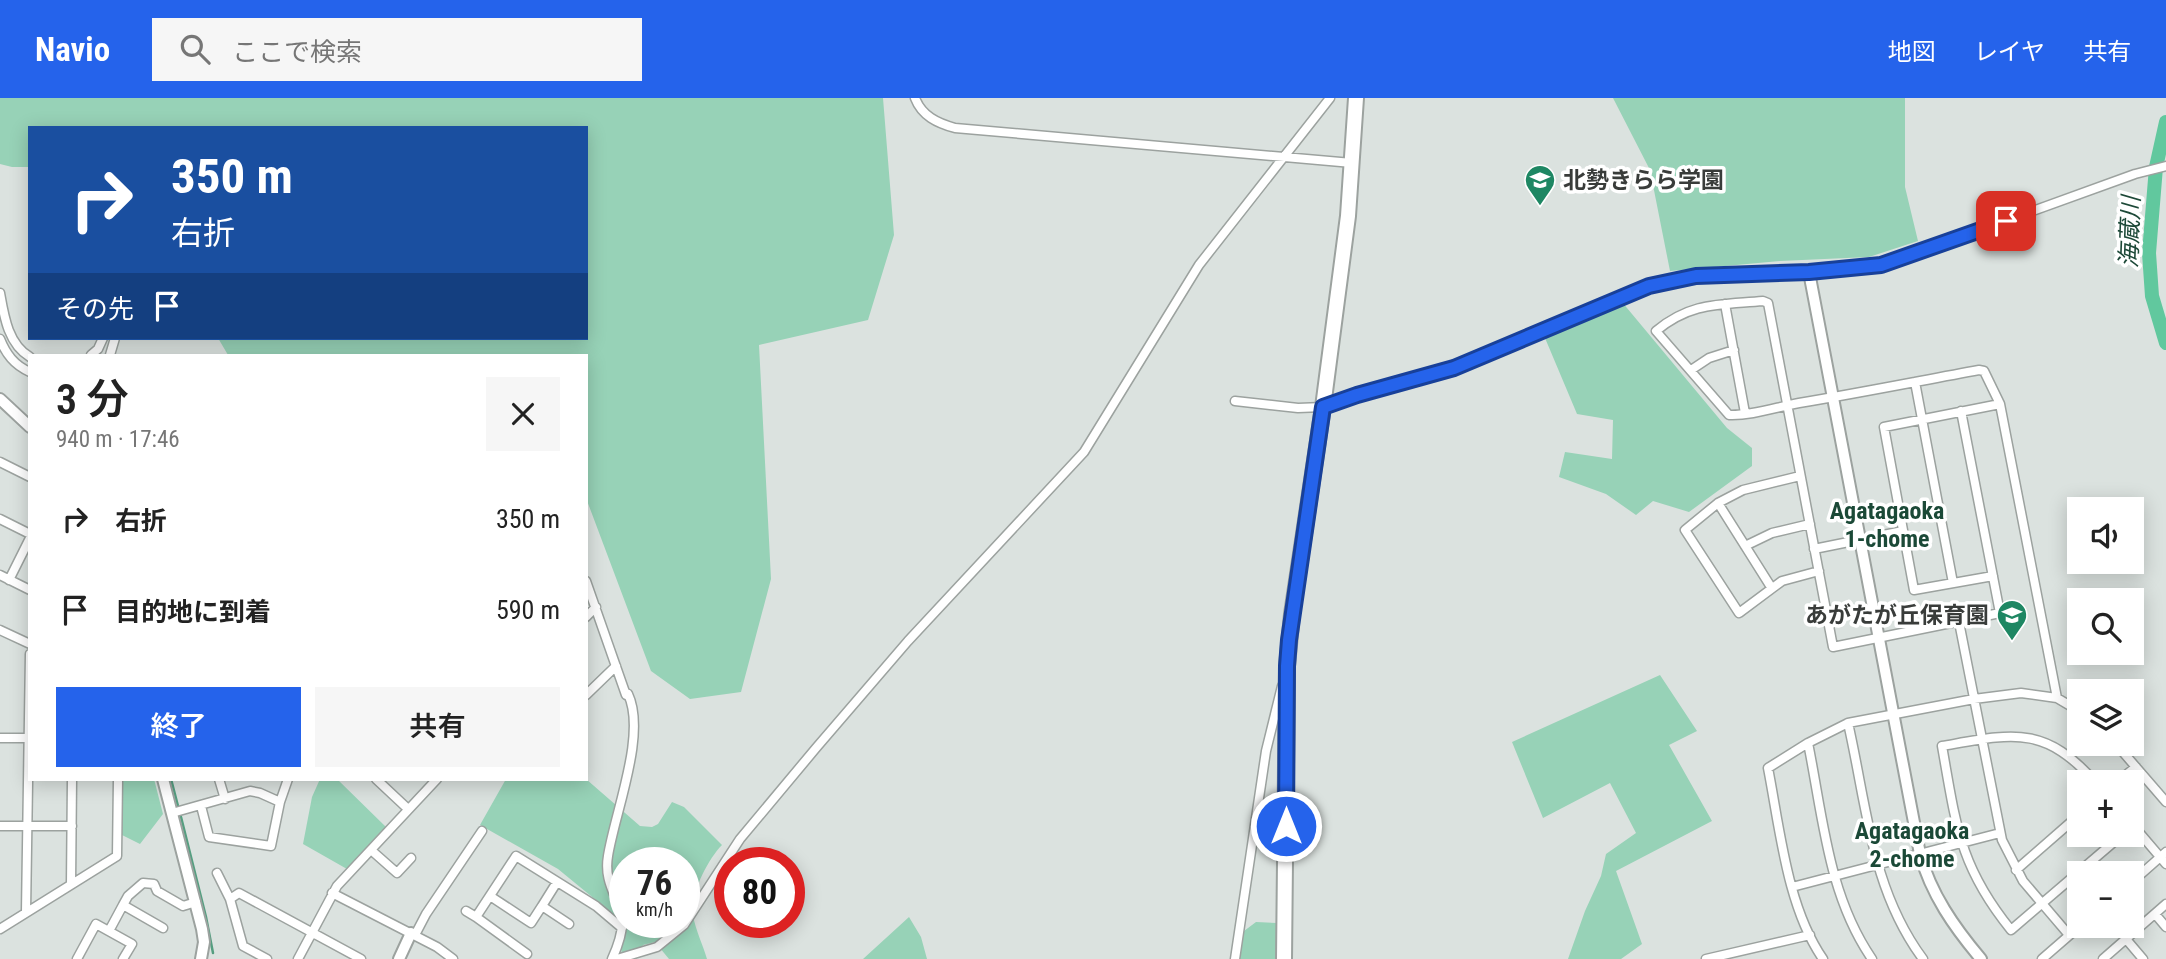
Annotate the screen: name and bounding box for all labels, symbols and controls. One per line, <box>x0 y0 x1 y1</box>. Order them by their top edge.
search box <box>152 18 642 81</box>
text: Navio <box>35 30 110 69</box>
icon: search <box>176 30 214 68</box>
text: ここで検索 <box>232 37 362 67</box>
text: 地図 <box>1888 38 1936 66</box>
text: レイヤ <box>1974 38 2045 66</box>
text: 共有 <box>2083 38 2131 66</box>
text: 350 m <box>171 148 293 205</box>
icon: right <box>56 154 147 245</box>
school or university icon: 北勢きらら学園 <box>1523 163 1557 207</box>
place label: 北勢きらら学園 <box>1563 167 1724 194</box>
pin <box>1976 191 2036 251</box>
water label: 海蔵川 <box>2115 193 2145 268</box>
icon: arrive <box>1987 202 2025 240</box>
text: 右折 <box>171 214 235 252</box>
icon: arrive <box>148 287 186 325</box>
text: その先 <box>56 294 134 324</box>
text: 3 分 <box>56 375 129 424</box>
button: close <box>486 377 560 451</box>
text: 940 m · 17:46 <box>56 426 180 453</box>
district label: Agatagaoka 1-chome <box>1830 497 1944 553</box>
map controls <box>2067 497 2144 938</box>
button: sound <box>2067 497 2144 574</box>
icon: right <box>56 500 94 538</box>
text: 350 m <box>496 504 560 534</box>
text: 右折 <box>115 506 167 536</box>
button: search <box>2067 588 2144 665</box>
icon: arrive <box>56 591 94 629</box>
text: 590 m <box>496 595 560 625</box>
text: 目的地に到着 <box>115 597 271 627</box>
school or university icon: あがたが丘保育園 <box>1995 598 2029 642</box>
place label: あがたが丘保育園 <box>1805 602 1989 629</box>
button: layers <box>2067 679 2144 756</box>
button: 終了 <box>56 687 301 767</box>
button: 共有 <box>315 687 560 767</box>
button: + <box>2067 770 2144 847</box>
position arrow <box>1249 789 1323 863</box>
district label: Agatagaoka 2-chome <box>1855 817 1969 873</box>
speed limit sign: 80 <box>714 847 805 938</box>
button: − <box>2067 861 2144 938</box>
text: 76 <box>637 863 672 904</box>
text: km/h <box>636 899 673 920</box>

